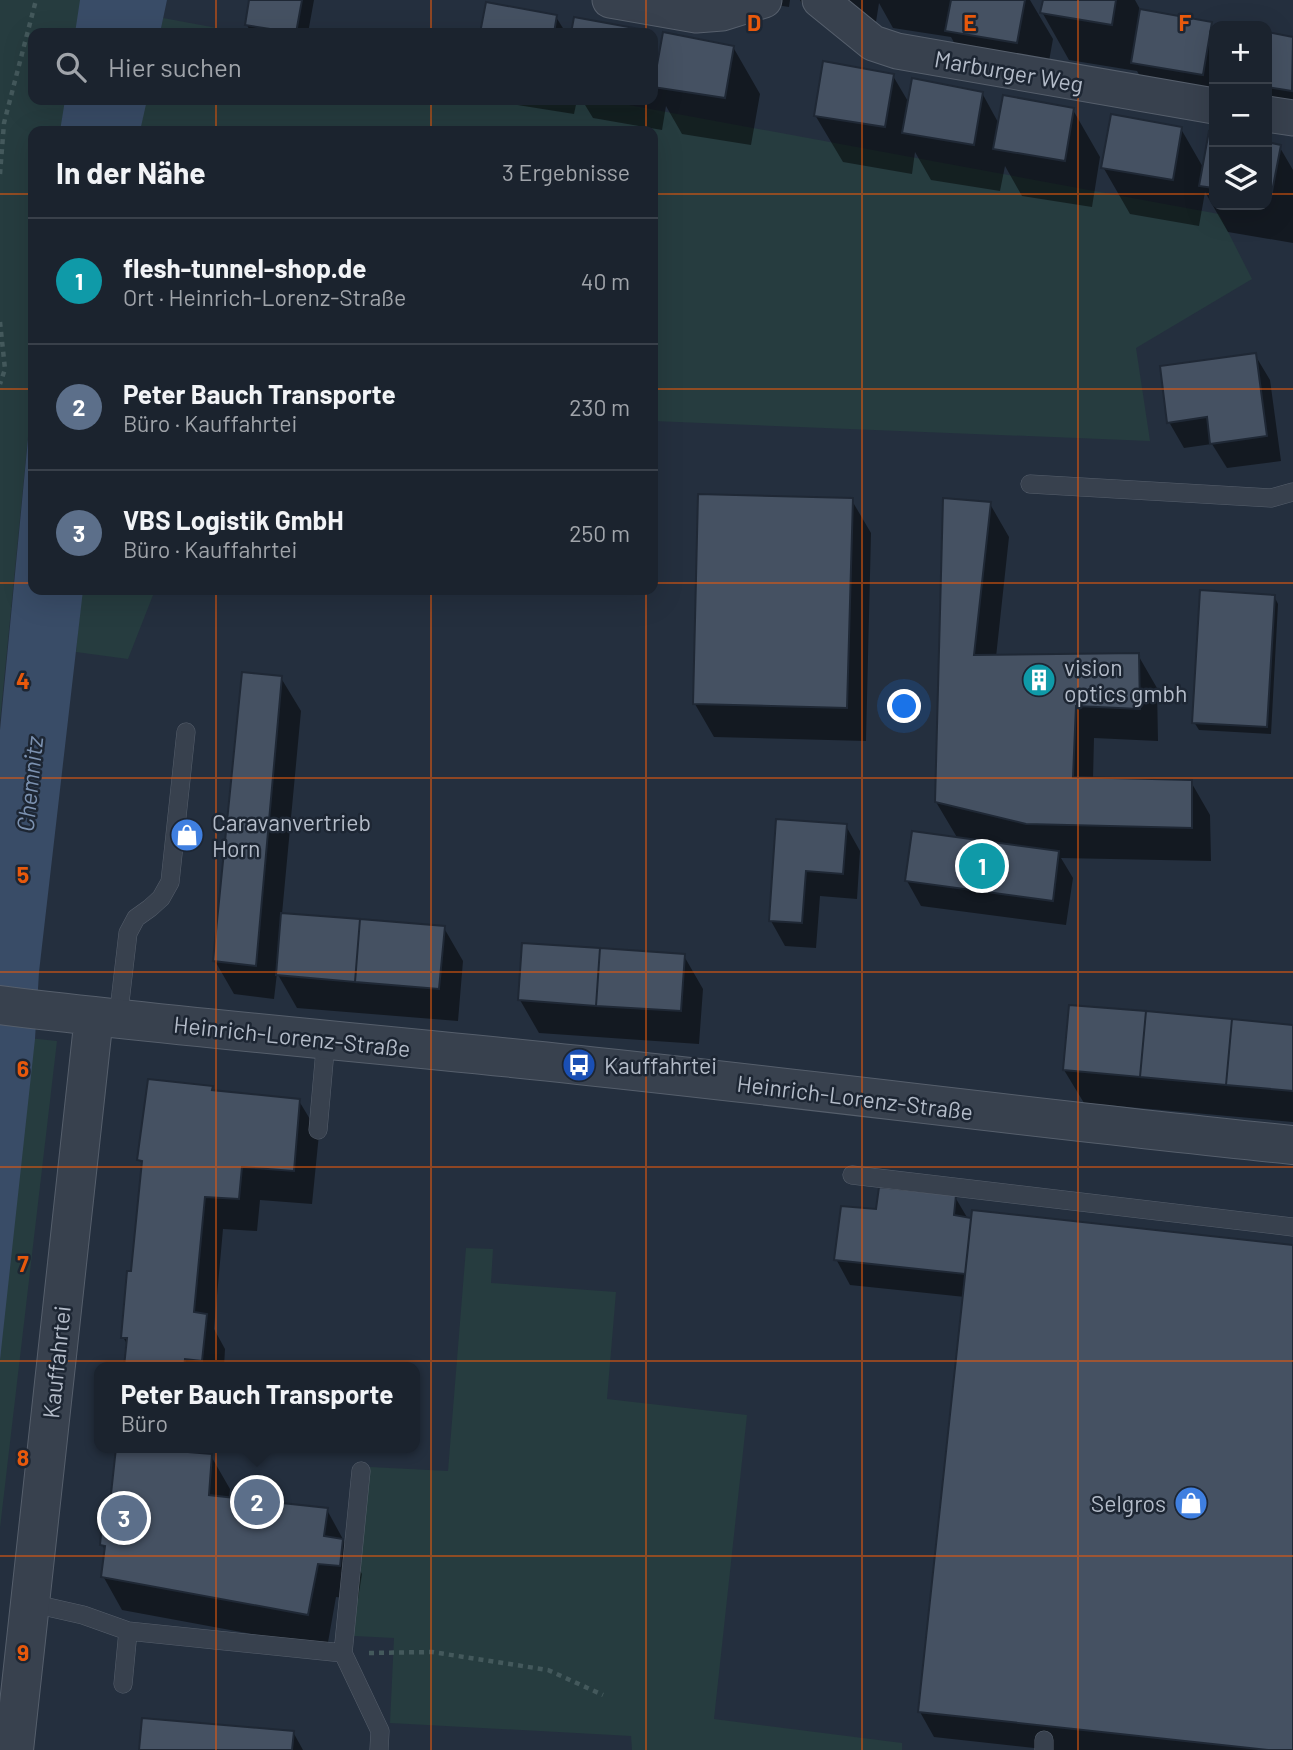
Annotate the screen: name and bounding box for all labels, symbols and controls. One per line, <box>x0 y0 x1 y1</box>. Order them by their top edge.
text: D <box>747 8 761 36</box>
text: E <box>963 8 977 36</box>
text: F <box>1179 8 1192 36</box>
map controls <box>1209 21 1272 210</box>
button: + <box>1209 21 1272 84</box>
search box <box>28 28 658 105</box>
street label: Marburger Weg <box>932 44 1086 98</box>
icon: search <box>52 48 90 86</box>
text: Hier suchen <box>108 51 242 82</box>
button: − <box>1209 84 1272 147</box>
button: layers <box>1209 147 1272 210</box>
text: In der Nähe <box>56 154 206 190</box>
text: 3 Ergebnisse <box>502 158 630 186</box>
text: flesh-tunnel-shop.de <box>123 252 366 283</box>
text: 1 <box>75 267 83 295</box>
text: 40 m <box>581 267 630 295</box>
text: Ort · Heinrich-Lorenz-Straße <box>123 283 406 311</box>
text: Peter Bauch Transporte <box>123 378 396 409</box>
text: 2 <box>73 393 85 421</box>
text: 230 m <box>569 393 630 421</box>
text: Büro · Kauffahrtei <box>123 409 297 437</box>
text: VBS Logistik GmbH <box>123 504 343 535</box>
text: 3 <box>73 519 85 547</box>
text: 250 m <box>569 519 630 547</box>
text: Büro · Kauffahrtei <box>123 535 297 563</box>
place label: vision optics gmbh <box>1064 653 1187 707</box>
building icon: vision optics gmbh <box>1020 661 1058 699</box>
text: 4 <box>16 666 30 694</box>
your location <box>887 689 921 723</box>
water label: Chemnitz <box>10 734 48 833</box>
place label: Caravanvertrieb Horn <box>212 808 371 862</box>
shop icon: Caravanvertrieb Horn <box>168 816 206 854</box>
pin: 1 <box>959 840 1005 892</box>
text: 5 <box>17 860 29 888</box>
street label: Heinrich-Lorenz-Straße <box>172 1010 412 1062</box>
bus stop icon: Kauffahrtei <box>560 1046 598 1084</box>
place label: Kauffahrtei <box>604 1051 717 1079</box>
text: 6 <box>17 1054 29 1082</box>
street label: Heinrich-Lorenz-Straße <box>735 1069 975 1125</box>
text: 7 <box>17 1249 29 1277</box>
street label: Kauffahrtei <box>36 1304 76 1420</box>
popup <box>94 1362 420 1453</box>
text: Peter Bauch Transporte <box>121 1378 393 1409</box>
text: Büro <box>121 1409 168 1437</box>
text: 8 <box>17 1443 29 1471</box>
pin: 2 <box>234 1476 280 1528</box>
shop icon: Selgros <box>1172 1484 1210 1522</box>
place label: Selgros <box>1091 1489 1166 1517</box>
pin: 3 <box>101 1492 147 1544</box>
text: 9 <box>17 1638 29 1666</box>

